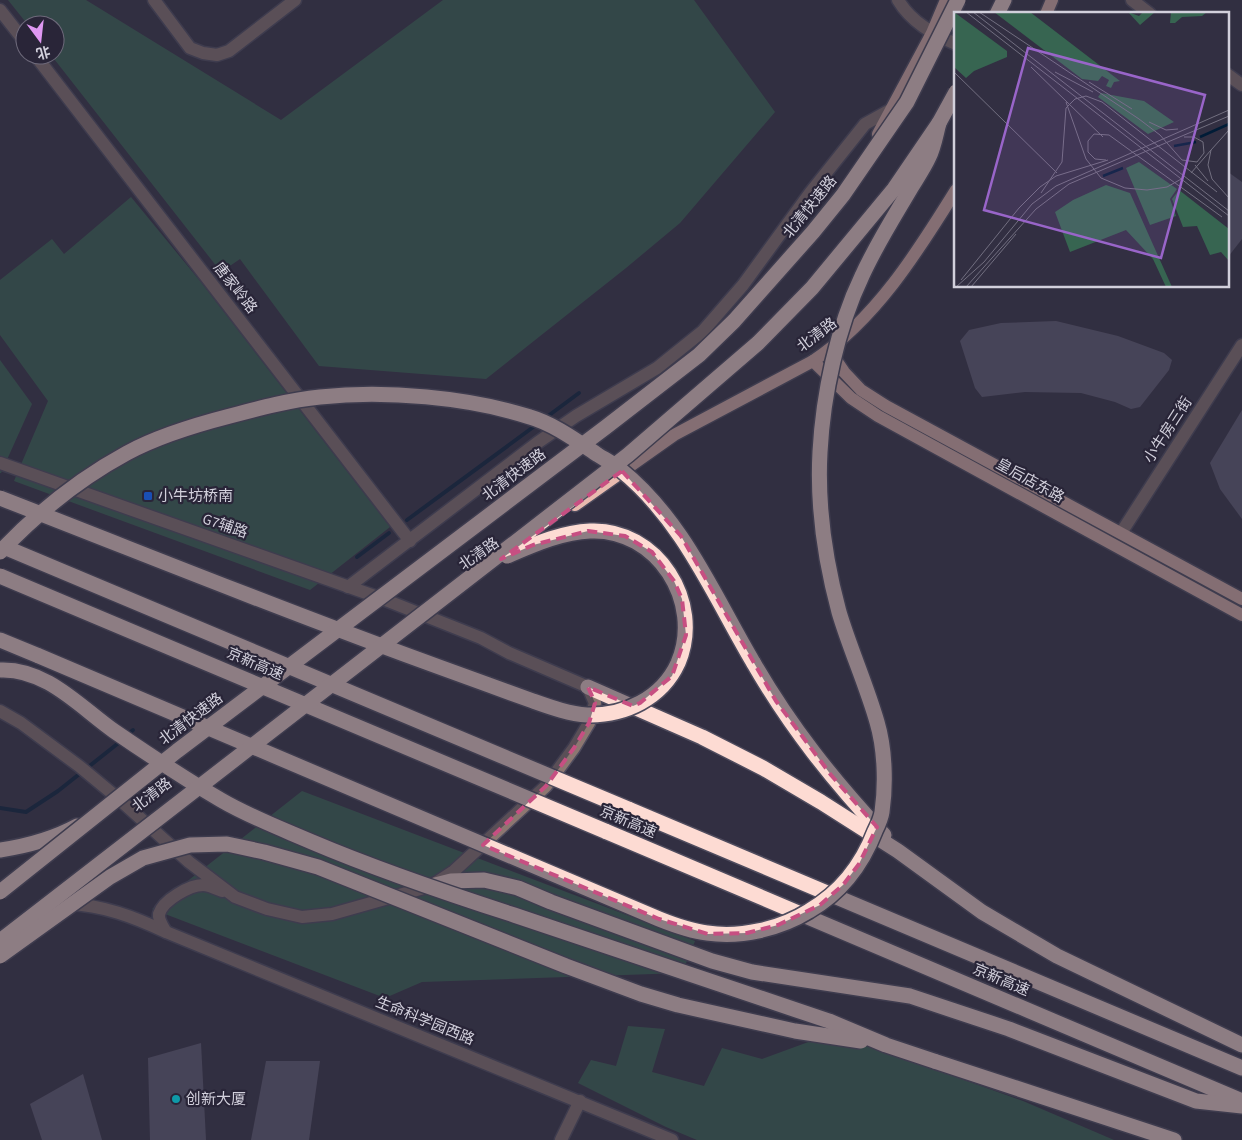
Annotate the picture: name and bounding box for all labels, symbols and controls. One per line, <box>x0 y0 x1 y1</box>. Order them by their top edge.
inset map <box>954 12 1230 288</box>
north arrow <box>15 15 65 65</box>
text: 北 <box>34 40 52 63</box>
street label: 北清快速路 <box>778 171 842 243</box>
street label: 唐家岭路 <box>208 258 262 318</box>
street label: 北清路 <box>793 313 841 357</box>
street label: 小牛房三街 <box>1139 393 1197 467</box>
street label: 北清快速路 <box>478 444 550 506</box>
street label: 皇后店东路 <box>992 454 1068 508</box>
place label: 小牛坊桥南 <box>158 486 233 507</box>
marker: 小牛坊桥南 <box>142 490 154 502</box>
street label: G7辅路 <box>199 508 251 544</box>
street label: 北清路 <box>455 532 503 576</box>
street label: 京新高速 <box>223 643 287 685</box>
street label: 北清快速路 <box>155 688 227 750</box>
street label: 北清路 <box>128 773 176 817</box>
street label: 京新高速 <box>596 801 660 843</box>
street label: 京新高速 <box>969 959 1033 1001</box>
street label: 生命科学园西路 <box>372 992 478 1050</box>
place label: 创新大厦 <box>186 1089 246 1110</box>
marker: 创新大厦 <box>170 1093 182 1105</box>

